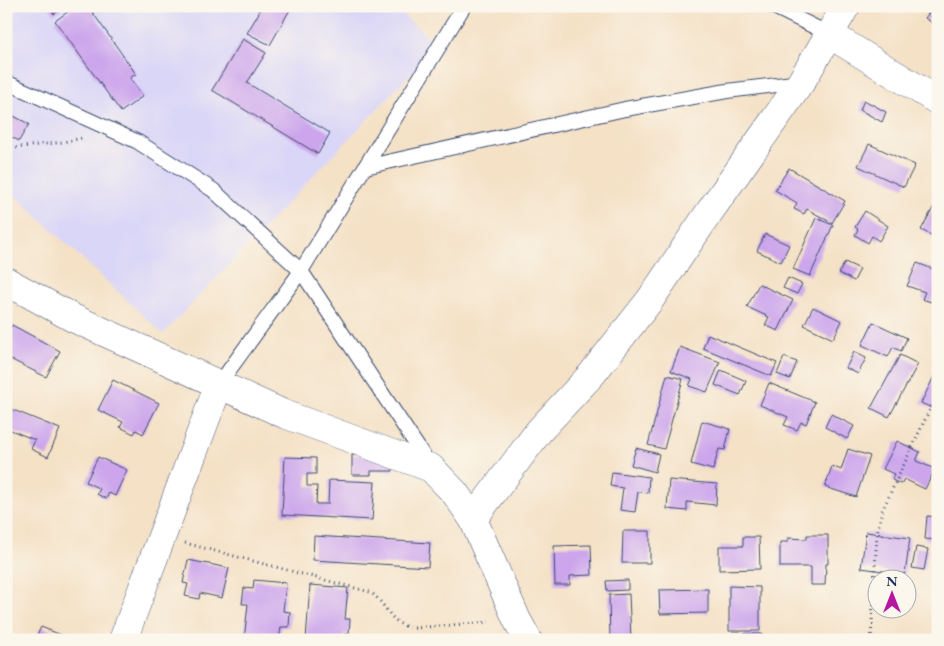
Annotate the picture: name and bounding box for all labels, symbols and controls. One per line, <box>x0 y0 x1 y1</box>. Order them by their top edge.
north arrow <box>866 568 916 618</box>
text: N <box>886 572 898 590</box>

